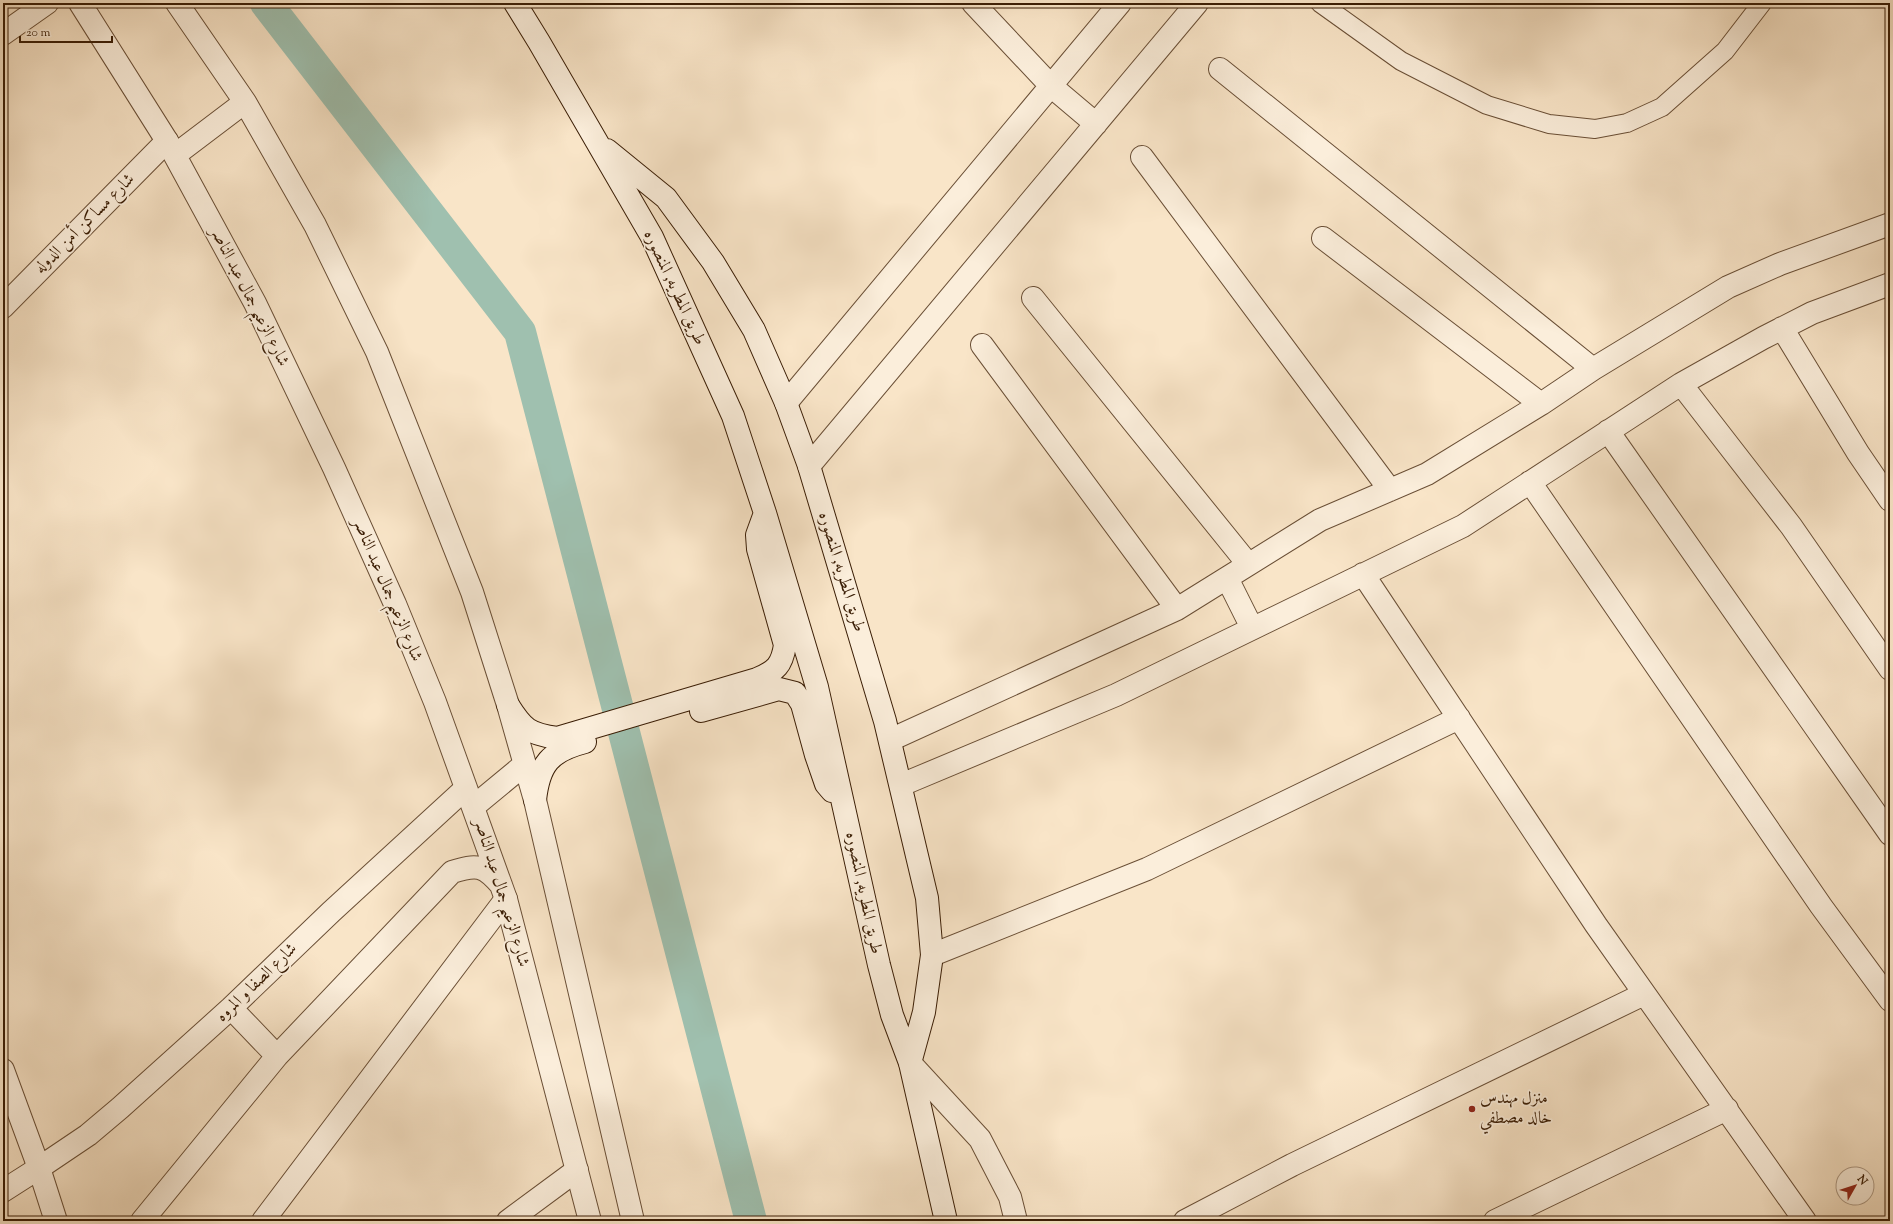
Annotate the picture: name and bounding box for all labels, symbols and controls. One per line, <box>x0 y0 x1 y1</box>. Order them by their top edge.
scale bar <box>20 18 112 44</box>
text: 20 m <box>26 24 51 42</box>
street label: شارع مساكن أمن الدوله <box>28 167 141 280</box>
street label: شارع الزعيم جمال عبد الناصر <box>200 221 295 372</box>
street label: طريق المطريه, المنصوره <box>637 227 711 349</box>
street label: طريق المطريه, المنصوره <box>811 509 871 635</box>
street label: شارع الزعيم جمال عبد الناصر <box>342 513 428 667</box>
street label: شارع الزعيم جمال عبد الناصر <box>464 814 535 971</box>
street label: طريق المطريه, المنصوره <box>838 830 888 956</box>
street label: شارع الصفا و المروه <box>211 938 303 1028</box>
place label: منزل مهندس خالد مصطفي <box>1480 1087 1552 1135</box>
marker: منزل مهندس خالد مصطفي <box>1467 1104 1477 1114</box>
north arrow <box>1835 1166 1875 1206</box>
text: N <box>1852 1171 1871 1189</box>

